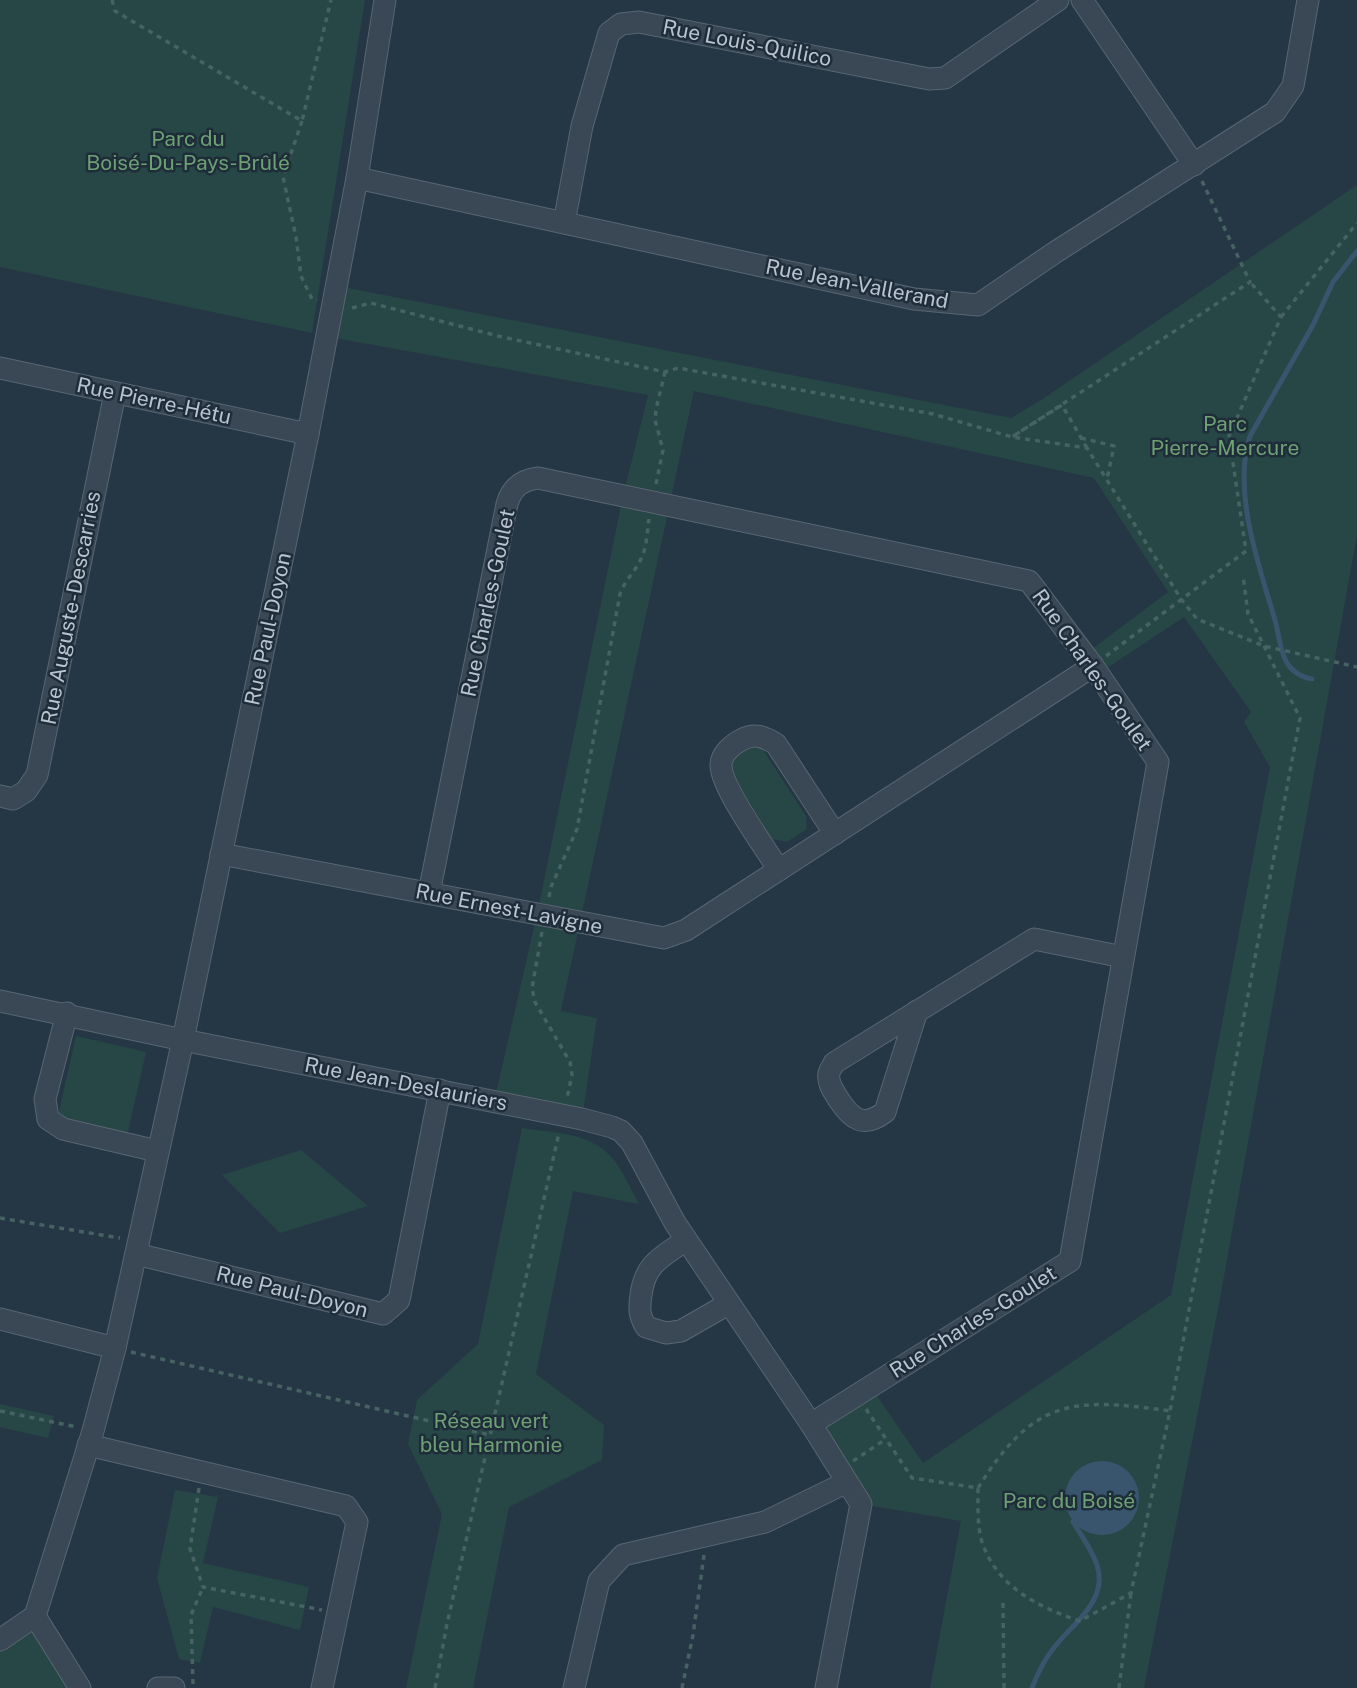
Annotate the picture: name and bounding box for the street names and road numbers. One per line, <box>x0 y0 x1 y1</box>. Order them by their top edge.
street label: Rue Louis-Quilico <box>661 14 834 71</box>
street label: Rue Jean-Vallerand <box>764 254 951 313</box>
street label: Rue Pierre-Hétu <box>75 372 234 429</box>
street label: Rue Auguste-Descarries <box>36 489 105 727</box>
street label: Rue Charles-Goulet <box>455 507 520 699</box>
street label: Rue Paul-Doyon <box>239 550 296 708</box>
street label: Rue Charles-Goulet <box>1027 584 1158 755</box>
street label: Rue Ernest-Lavigne <box>414 878 605 939</box>
street label: Rue Jean-Deslauriers <box>303 1052 510 1115</box>
street label: Rue Charles-Goulet <box>885 1260 1061 1383</box>
street label: Rue Paul-Doyon <box>214 1261 371 1322</box>

